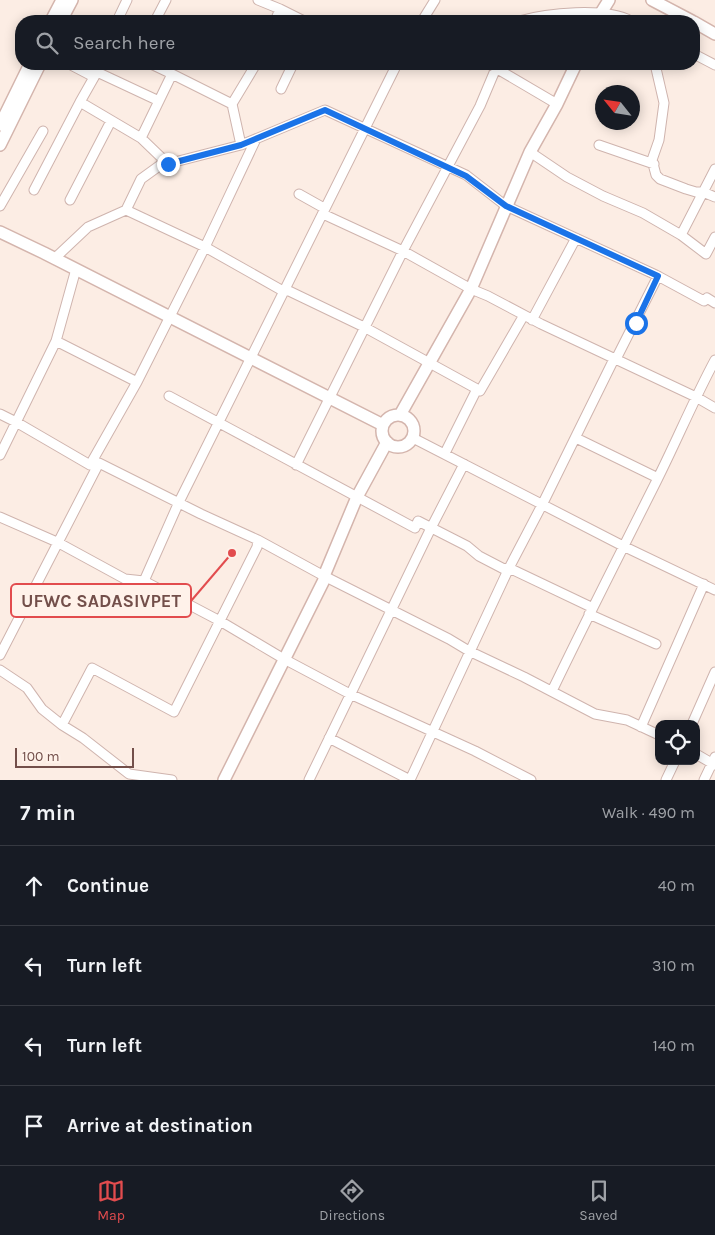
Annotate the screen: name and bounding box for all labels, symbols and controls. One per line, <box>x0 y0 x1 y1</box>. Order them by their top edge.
search box <box>15 15 700 70</box>
icon: search <box>33 29 61 57</box>
text: Search here <box>73 32 175 54</box>
north arrow <box>595 85 640 130</box>
route end <box>157 153 180 176</box>
route start <box>625 312 648 335</box>
callout: UFWC SADASIVPET <box>11 584 191 617</box>
text: UFWC SADASIVPET <box>21 590 181 612</box>
map controls <box>655 720 700 765</box>
button: locate <box>655 720 700 765</box>
scale bar <box>15 745 134 768</box>
text: 100 m <box>22 748 60 765</box>
text: 7 min <box>20 801 76 825</box>
text: Walk · 490 m <box>602 803 695 822</box>
icon: ahead <box>20 872 48 900</box>
text: Continue <box>67 875 149 897</box>
text: 40 m <box>658 876 695 895</box>
icon: left <box>20 952 48 980</box>
text: Turn left <box>67 955 142 977</box>
text: 310 m <box>652 956 695 975</box>
icon: left <box>20 1032 48 1060</box>
text: Turn left <box>67 1035 142 1057</box>
text: 140 m <box>653 1036 695 1055</box>
icon: arrive <box>20 1112 48 1140</box>
text: Arrive at destination <box>67 1115 253 1137</box>
tab: Map <box>97 1177 125 1224</box>
tab: Directions <box>319 1177 385 1224</box>
tab: Saved <box>579 1177 618 1224</box>

